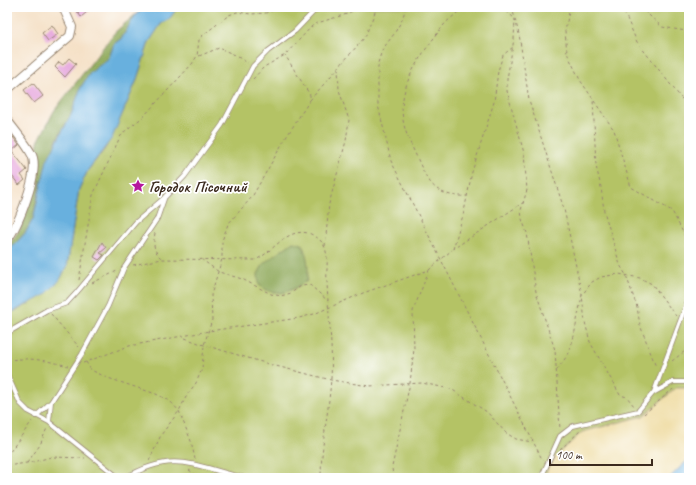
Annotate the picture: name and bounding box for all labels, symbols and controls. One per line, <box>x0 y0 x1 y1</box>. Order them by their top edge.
place label: Городок Пісочний <box>149 177 248 197</box>
place icon: Городок Пісочний <box>130 178 146 194</box>
scale bar <box>550 441 652 467</box>
text: 100 m <box>556 447 583 463</box>

